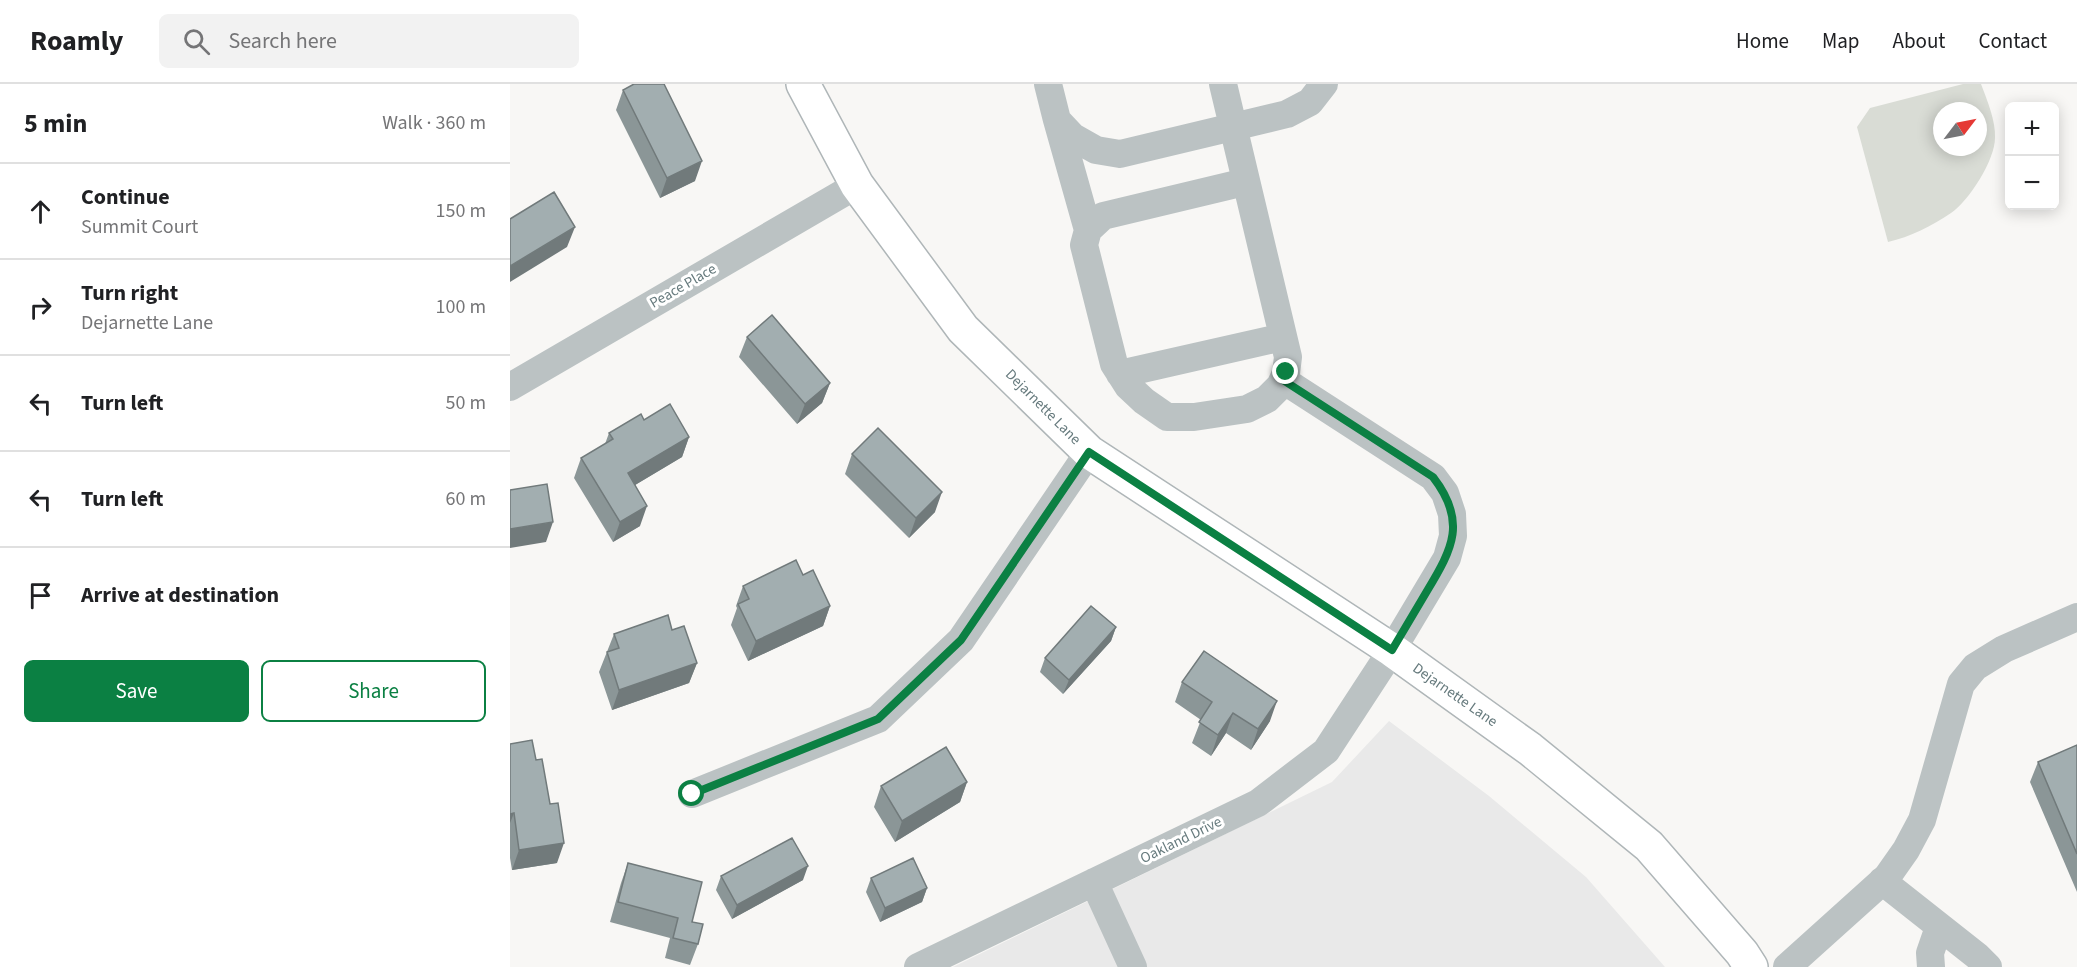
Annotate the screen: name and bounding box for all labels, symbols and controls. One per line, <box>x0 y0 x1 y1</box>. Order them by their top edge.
search box <box>159 14 579 68</box>
text: Roamly <box>30 21 123 61</box>
icon: search <box>180 25 213 58</box>
text: Search here <box>228 25 337 57</box>
text: Home <box>1736 26 1789 56</box>
text: Map <box>1822 26 1860 56</box>
text: About <box>1893 26 1945 56</box>
text: Contact <box>1978 26 2047 56</box>
north arrow <box>1933 102 1987 156</box>
map controls <box>2005 102 2059 210</box>
button: + <box>2005 102 2059 156</box>
text: 5 min <box>24 105 87 142</box>
text: Walk · 360 m <box>382 109 486 137</box>
button: − <box>2005 156 2059 210</box>
text: Continue <box>81 181 170 213</box>
icon: ahead <box>24 195 57 228</box>
text: 150 m <box>436 197 486 225</box>
text: Summit Court <box>81 213 198 241</box>
street label: Peace Place <box>646 258 720 314</box>
text: Turn right <box>81 277 178 309</box>
icon: right <box>24 291 57 324</box>
text: 100 m <box>436 293 486 321</box>
text: Dejarnette Lane <box>81 309 213 337</box>
route end <box>1272 358 1298 384</box>
street label: Dejarnette Lane <box>1001 365 1085 449</box>
icon: left <box>24 387 57 420</box>
text: Turn left <box>81 387 163 419</box>
text: 50 m <box>446 389 486 417</box>
icon: left <box>24 483 57 516</box>
text: Turn left <box>81 483 163 515</box>
text: 60 m <box>446 485 486 513</box>
icon: arrive <box>24 579 57 612</box>
text: Arrive at destination <box>81 579 279 611</box>
street label: Dejarnette Lane <box>1408 658 1502 732</box>
button: Save <box>24 660 249 722</box>
button: Share <box>261 660 486 722</box>
route start <box>678 780 704 806</box>
street label: Oakland Drive <box>1137 811 1225 869</box>

